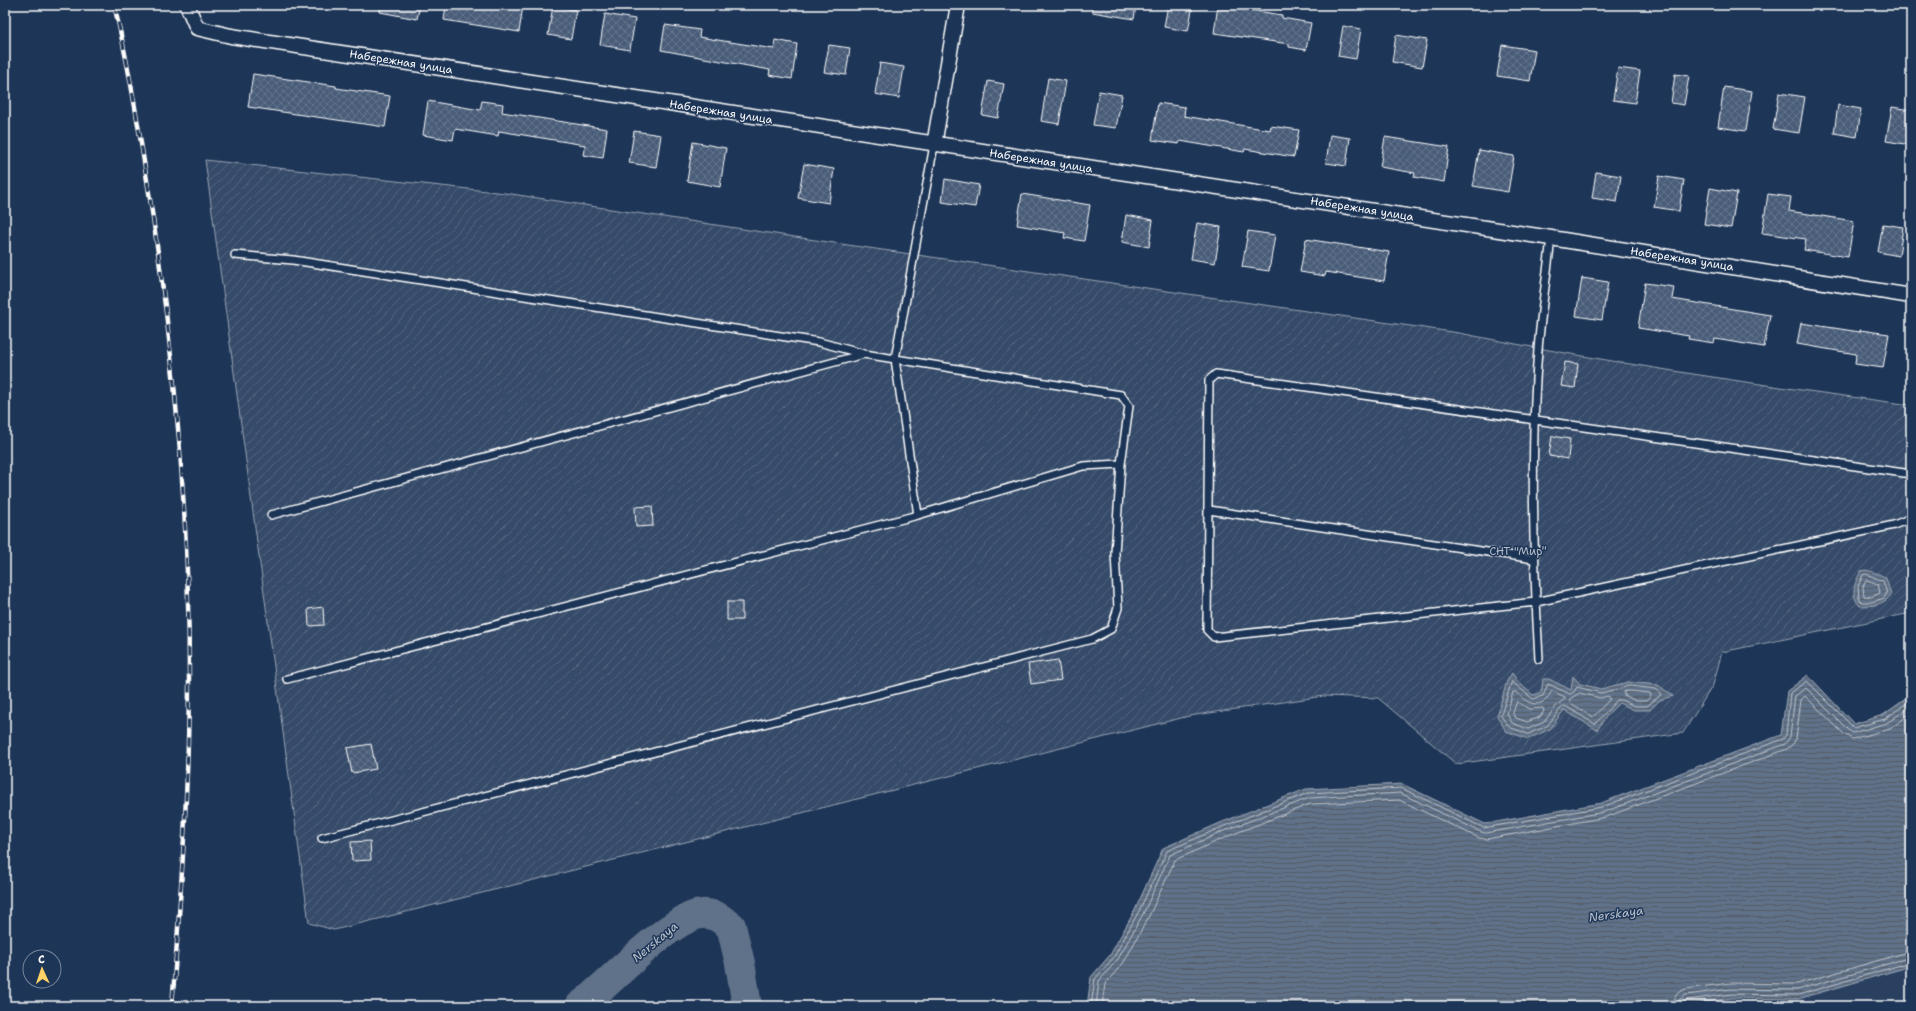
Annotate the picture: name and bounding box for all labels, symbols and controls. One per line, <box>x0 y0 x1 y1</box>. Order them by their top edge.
street label: Набережная улица <box>348 46 454 78</box>
street label: Набережная улица <box>668 96 774 128</box>
street label: Набережная улица <box>988 145 1094 177</box>
street label: Набережная улица <box>1309 193 1415 225</box>
street label: Набережная улица <box>1629 243 1735 275</box>
park label: СНТ "Мир" <box>1489 544 1547 559</box>
water label: Nerskaya <box>1588 902 1644 926</box>
water label: Nerskaya <box>629 918 681 966</box>
north arrow <box>22 949 62 989</box>
text: С <box>38 952 46 967</box>

